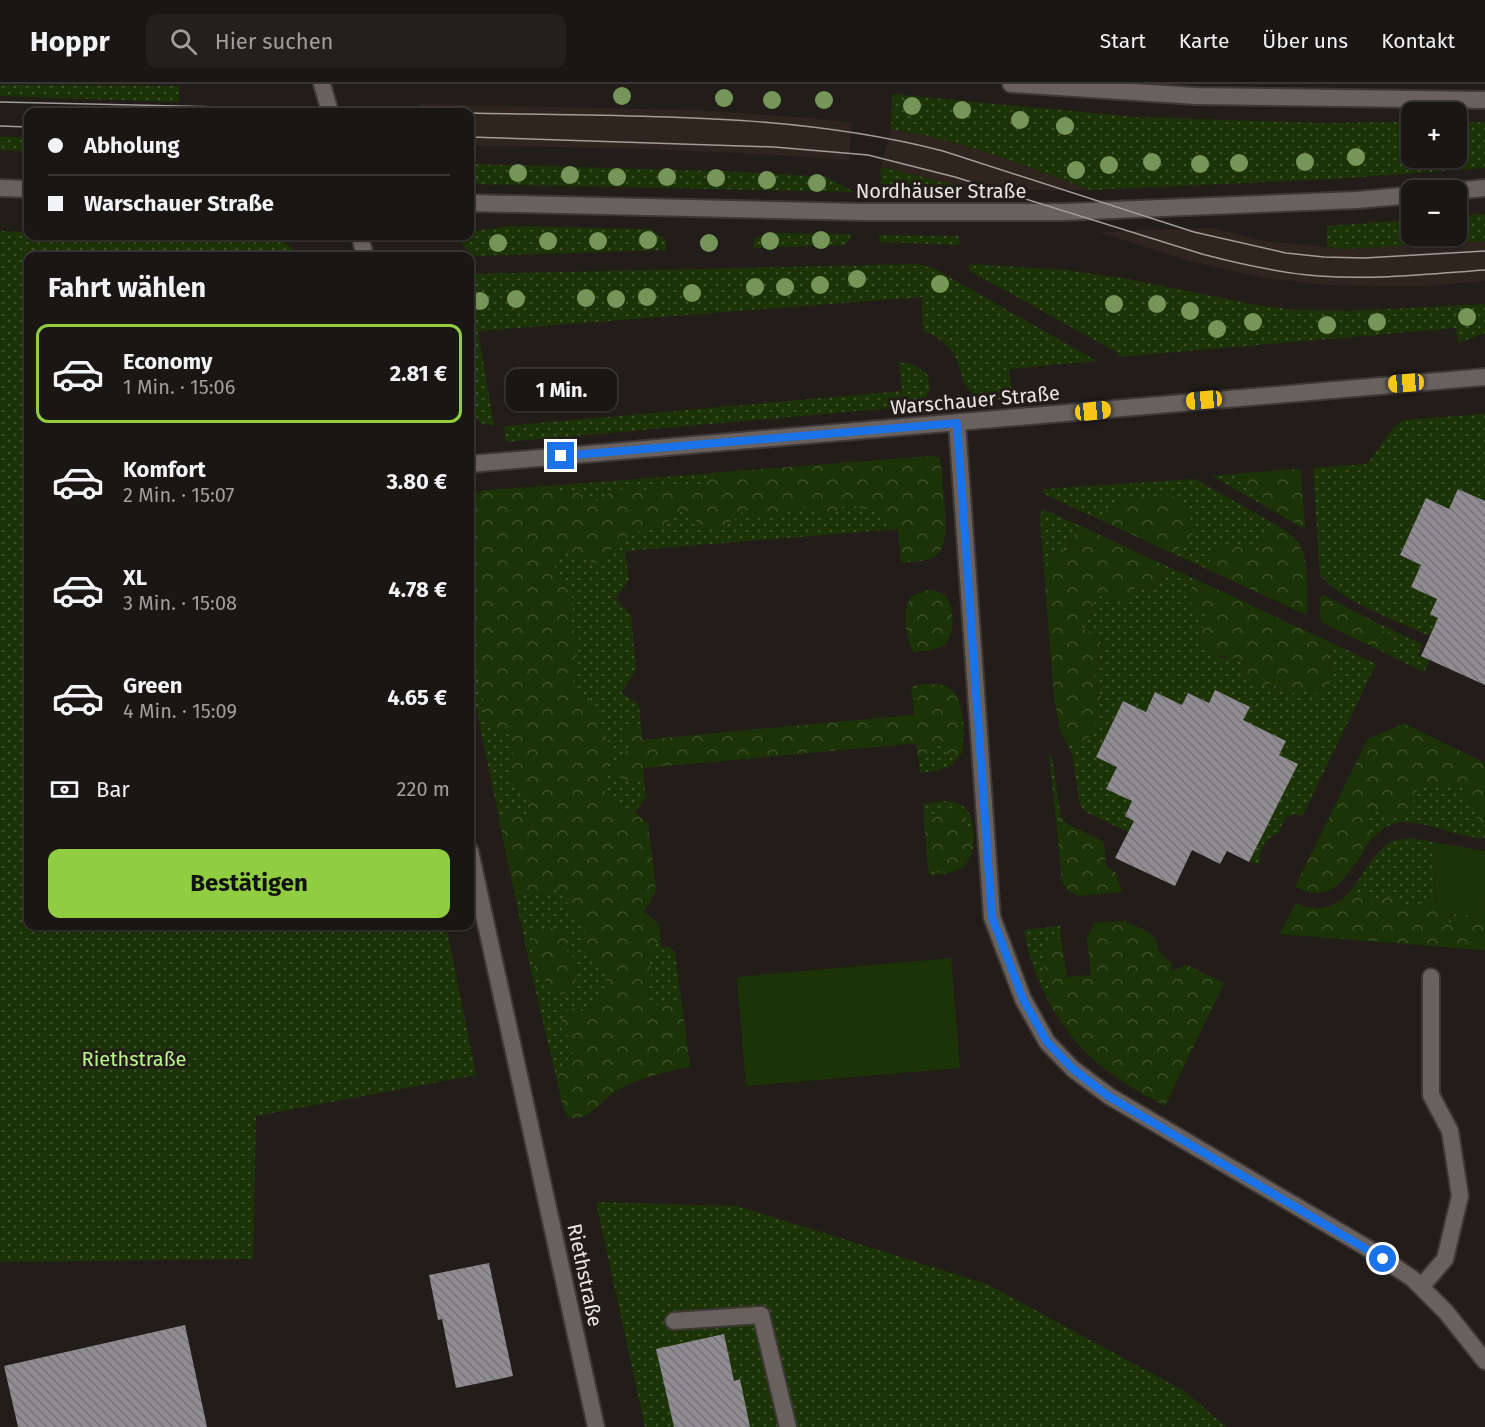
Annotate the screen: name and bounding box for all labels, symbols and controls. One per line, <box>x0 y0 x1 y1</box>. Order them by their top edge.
search box <box>146 14 566 68</box>
text: Hoppr <box>30 25 110 58</box>
icon: search <box>167 25 200 58</box>
text: Hier suchen <box>215 28 334 55</box>
text: Start <box>1100 28 1146 54</box>
text: Karte <box>1179 28 1229 54</box>
text: Über uns <box>1262 28 1348 54</box>
text: Kontakt <box>1381 28 1455 54</box>
map controls <box>1401 102 1467 246</box>
button: + <box>1401 102 1467 168</box>
text: Abholung <box>84 132 180 159</box>
street label: Nordhäuser Straße <box>856 179 1026 203</box>
button: − <box>1401 180 1467 246</box>
text: Warschauer Straße <box>84 190 274 217</box>
text: Fahrt wählen <box>48 272 206 304</box>
icon: car <box>51 347 105 401</box>
text: Economy <box>123 348 212 375</box>
text: 2.81 € <box>390 360 447 387</box>
callout: 1 Min. <box>506 369 616 411</box>
car <box>1387 373 1425 393</box>
text: 1 Min. · 15:06 <box>123 375 235 399</box>
text: 1 Min. <box>536 378 587 402</box>
street label: Warschauer Straße <box>889 381 1061 419</box>
car <box>1185 389 1223 411</box>
car <box>1074 400 1112 422</box>
route end <box>547 442 574 469</box>
icon: car <box>51 455 105 509</box>
text: Komfort <box>123 456 206 483</box>
text: 3.80 € <box>386 468 447 495</box>
text: 2 Min. · 15:07 <box>123 483 234 507</box>
icon: car <box>51 563 105 617</box>
text: XL <box>123 564 147 591</box>
text: 4.78 € <box>388 576 447 603</box>
text: 3 Min. · 15:08 <box>123 591 237 615</box>
icon: car <box>51 671 105 725</box>
text: Green <box>123 672 182 699</box>
text: 4.65 € <box>387 684 447 711</box>
text: 4 Min. · 15:09 <box>123 699 237 723</box>
icon: cash <box>48 773 81 806</box>
text: Bar <box>96 776 130 803</box>
text: 220 m <box>397 777 450 801</box>
button: Bestätigen <box>48 849 450 918</box>
park label: Riethstraße <box>82 1047 186 1071</box>
street label: Riethstraße <box>562 1221 608 1329</box>
route start <box>1369 1245 1396 1272</box>

